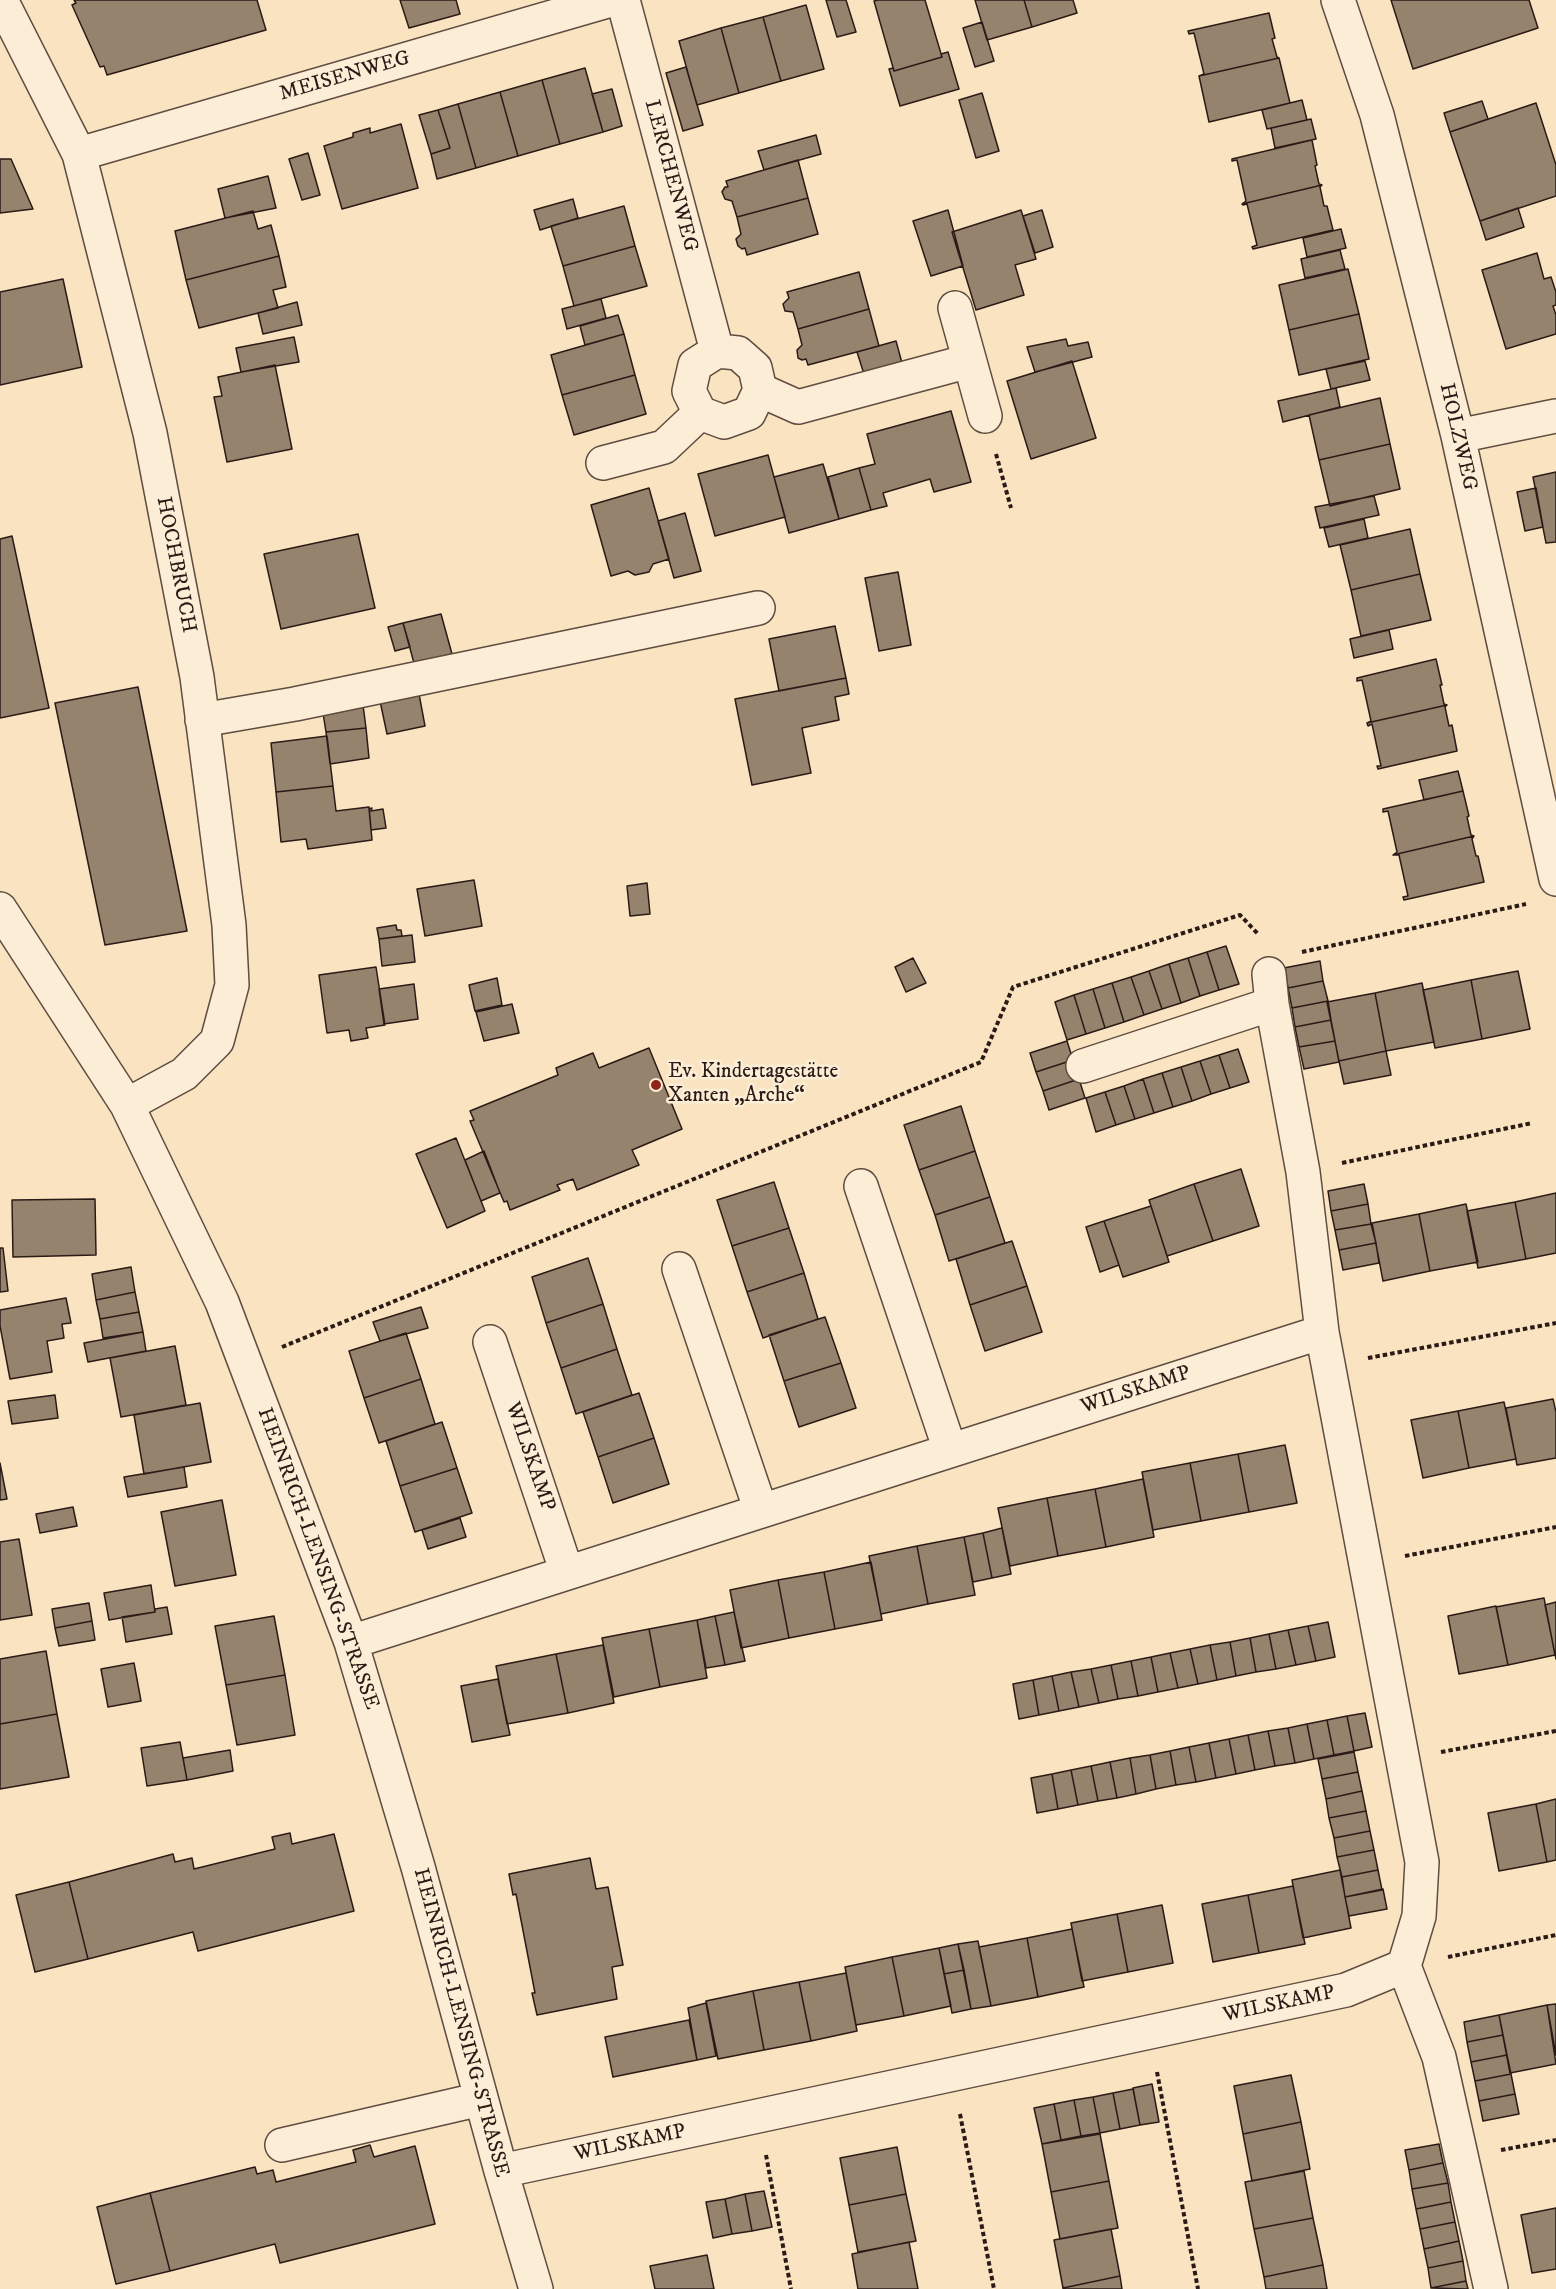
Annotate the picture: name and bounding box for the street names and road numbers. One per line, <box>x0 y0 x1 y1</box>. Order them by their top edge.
street label: MEISENWEG <box>277 46 413 108</box>
street label: LERCHENWEG <box>638 97 702 255</box>
street label: HOLZWEG <box>1432 381 1482 493</box>
street label: HOCHBRUCH <box>149 495 201 635</box>
street label: WILSKAMP <box>1078 1361 1194 1421</box>
street label: WILSKAMP <box>499 1399 559 1515</box>
street label: HEINRICH-LENSING-STRASSE <box>251 1405 383 1713</box>
street label: HEINRICH-LENSING-STRASSE <box>407 1866 513 2180</box>
street label: WILSKAMP <box>1221 1981 1337 2029</box>
street label: WILSKAMP <box>572 2120 688 2168</box>

